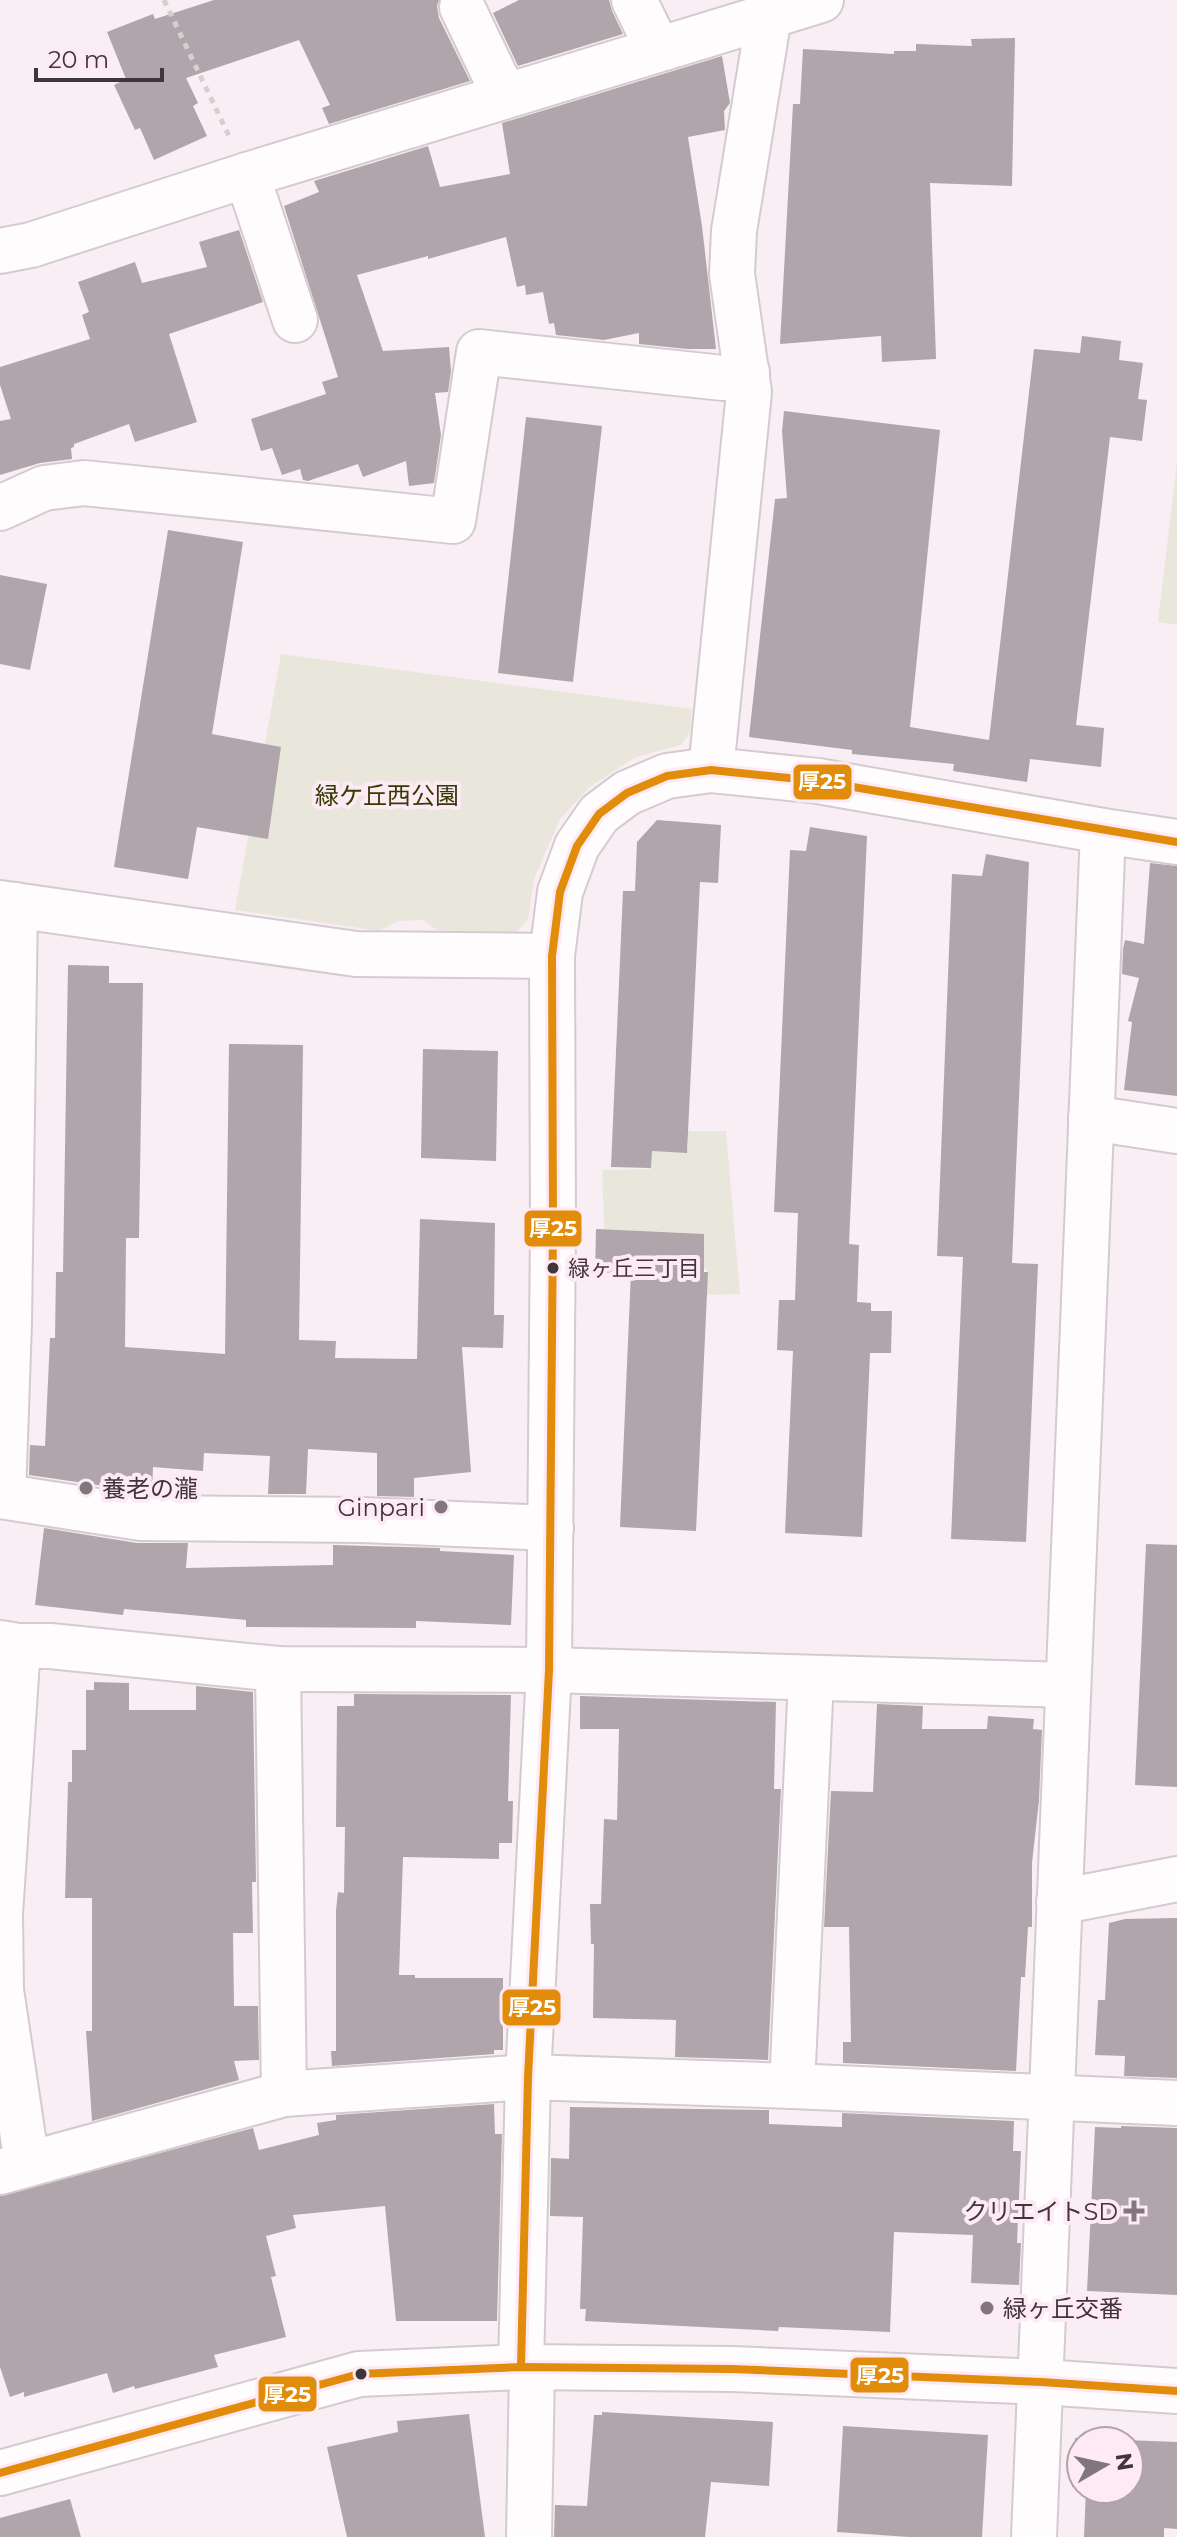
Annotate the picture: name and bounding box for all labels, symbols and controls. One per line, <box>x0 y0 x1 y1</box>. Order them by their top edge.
scale bar <box>36 32 162 82</box>
text: 20 m <box>48 45 109 74</box>
line badge: 厚25 <box>792 763 853 801</box>
text: 厚25 <box>798 768 846 795</box>
park label: 緑ケ丘西公園 <box>315 781 459 810</box>
line badge: 厚25 <box>523 1209 583 1248</box>
text: 厚25 <box>529 1215 577 1242</box>
place label: 緑ヶ丘三丁目 <box>568 1255 700 1282</box>
marker: 緑ヶ丘三丁目 <box>545 1260 561 1276</box>
place label: 養老の瀧 <box>102 1474 198 1503</box>
marker: 養老の瀧 <box>77 1479 95 1497</box>
place label: Ginpari <box>338 1493 425 1522</box>
marker: Ginpari <box>432 1498 450 1516</box>
line badge: 厚25 <box>501 1988 562 2027</box>
text: 厚25 <box>508 1994 556 2021</box>
place label: クリエイトSD <box>963 2197 1118 2226</box>
marker: クリエイトSD <box>1125 2202 1143 2220</box>
place label: 緑ヶ丘交番 <box>1003 2294 1123 2323</box>
marker: 緑ヶ丘交番 <box>978 2299 996 2317</box>
line badge: 厚25 <box>849 2356 910 2394</box>
text: 厚25 <box>856 2362 904 2389</box>
unlabelled marker <box>353 2366 369 2382</box>
line badge: 厚25 <box>257 2375 318 2413</box>
text: 厚25 <box>263 2381 311 2408</box>
north arrow <box>1065 2425 1145 2505</box>
text: N <box>1110 2451 1139 2473</box>

